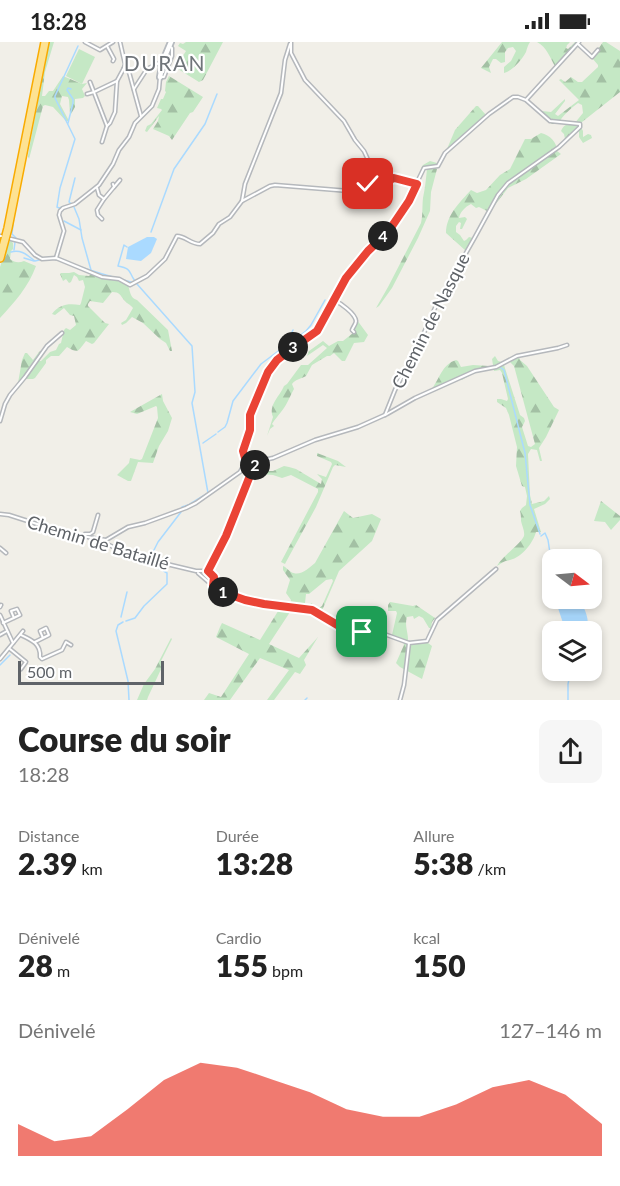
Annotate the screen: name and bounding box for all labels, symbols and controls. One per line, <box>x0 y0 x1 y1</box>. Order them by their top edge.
text: 18:28 <box>30 8 87 35</box>
district label: DURAN <box>124 50 206 75</box>
pin <box>342 158 393 209</box>
icon: check <box>351 167 384 200</box>
pin: 4 <box>368 221 398 251</box>
text: 4 <box>378 226 388 245</box>
street label: Chemin de Nasque <box>386 249 474 392</box>
pin: 3 <box>278 332 308 362</box>
text: 3 <box>288 337 298 356</box>
pin: 2 <box>240 450 270 480</box>
text: 2 <box>250 455 260 474</box>
street label: Chemin de Bataillé <box>25 510 172 574</box>
north arrow <box>542 549 602 609</box>
map controls <box>542 549 602 681</box>
pin: 1 <box>208 577 238 607</box>
text: 1 <box>218 582 228 601</box>
pin <box>336 606 387 657</box>
icon: arrive <box>345 615 378 648</box>
button: layers <box>542 621 602 681</box>
scale bar <box>18 658 164 686</box>
text: 500 m <box>27 662 72 681</box>
text: Course du soir <box>18 719 231 759</box>
button: share <box>539 720 602 783</box>
text: 18:28 <box>18 762 69 786</box>
text: Distance <box>18 826 79 845</box>
text: Durée <box>216 826 259 845</box>
text: Allure <box>413 826 455 845</box>
text: 2.39 <box>18 845 77 881</box>
text: 13:28 <box>216 845 293 881</box>
text: 5:38 <box>413 845 473 881</box>
text: km <box>77 859 103 878</box>
text: /km <box>473 859 506 878</box>
text: Dénivelé <box>18 928 80 947</box>
text: Cardio <box>216 928 262 947</box>
text: kcal <box>413 928 440 947</box>
text: 28 <box>18 947 53 983</box>
text: 155 <box>216 947 268 983</box>
text: 150 <box>413 947 466 983</box>
text: m <box>53 961 70 980</box>
text: bpm <box>268 961 303 980</box>
text: Dénivelé <box>18 1018 95 1042</box>
text: 127–146 m <box>499 1018 602 1042</box>

